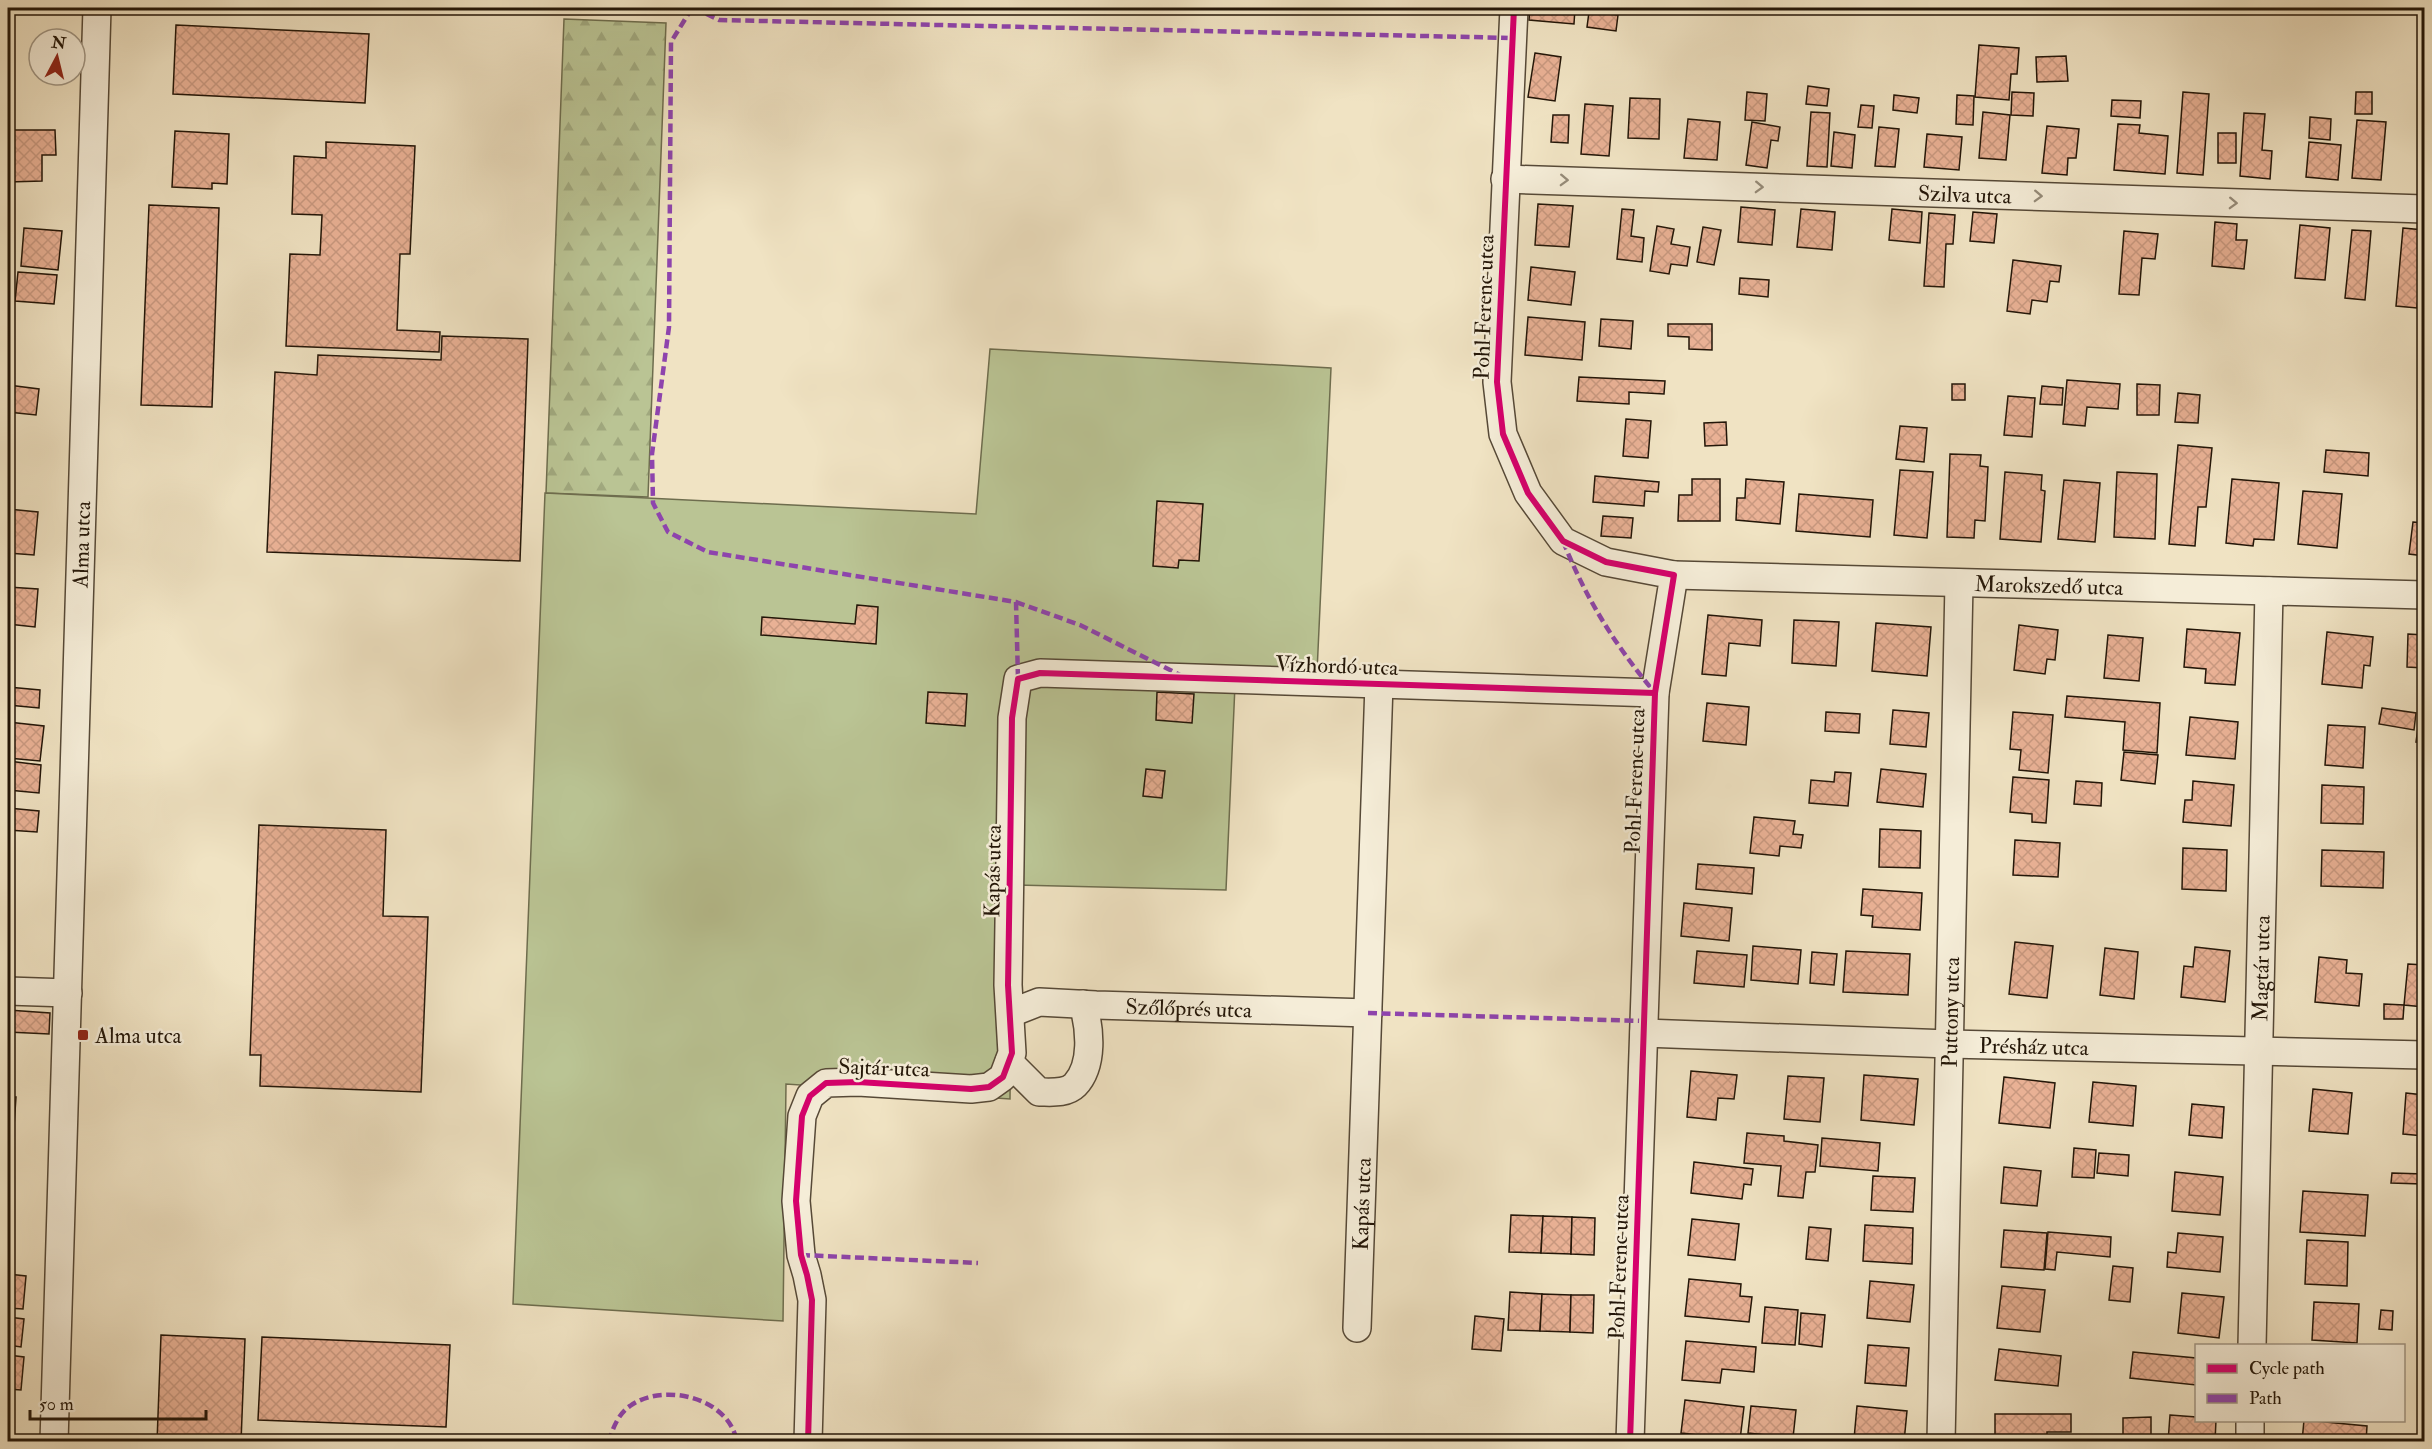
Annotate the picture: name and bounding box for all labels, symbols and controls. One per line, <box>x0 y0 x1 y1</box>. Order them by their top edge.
north arrow <box>27 27 87 87</box>
text: N <box>49 32 68 54</box>
one-way arrow <box>1559 174 1568 187</box>
street label: Szilva utca <box>1917 179 2013 211</box>
one-way arrow <box>1754 181 1763 193</box>
one-way arrow <box>2033 190 2042 203</box>
one-way arrow <box>2228 196 2237 209</box>
street label: Pohl Ferenc utca <box>1467 233 1501 380</box>
street label: Alma utca <box>67 500 97 589</box>
street label: Marokszedő utca <box>1974 570 2125 602</box>
street label: Vízhordó utca <box>1275 650 1400 682</box>
street label: Pohl Ferenc utca <box>1618 707 1652 854</box>
street label: Kapás utca <box>978 823 1009 918</box>
street label: Magtár utca <box>2246 914 2277 1022</box>
street label: Puttony utca <box>1936 955 1966 1068</box>
street label: Szőlőprés utca <box>1125 993 1253 1025</box>
place label: Alma utca <box>94 1022 183 1050</box>
marker: Alma utca <box>76 1028 90 1042</box>
street label: Présház utca <box>1979 1032 2090 1062</box>
street label: Sajtár utca <box>838 1052 931 1084</box>
street label: Kapás utca <box>1347 1156 1378 1251</box>
street label: Pohl Ferenc utca <box>1602 1193 1636 1340</box>
legend <box>2195 1344 2405 1422</box>
text: Cycle path <box>2249 1357 2325 1380</box>
scale bar <box>30 1383 206 1421</box>
text: Path <box>2249 1387 2282 1410</box>
text: 50 m <box>39 1393 74 1416</box>

